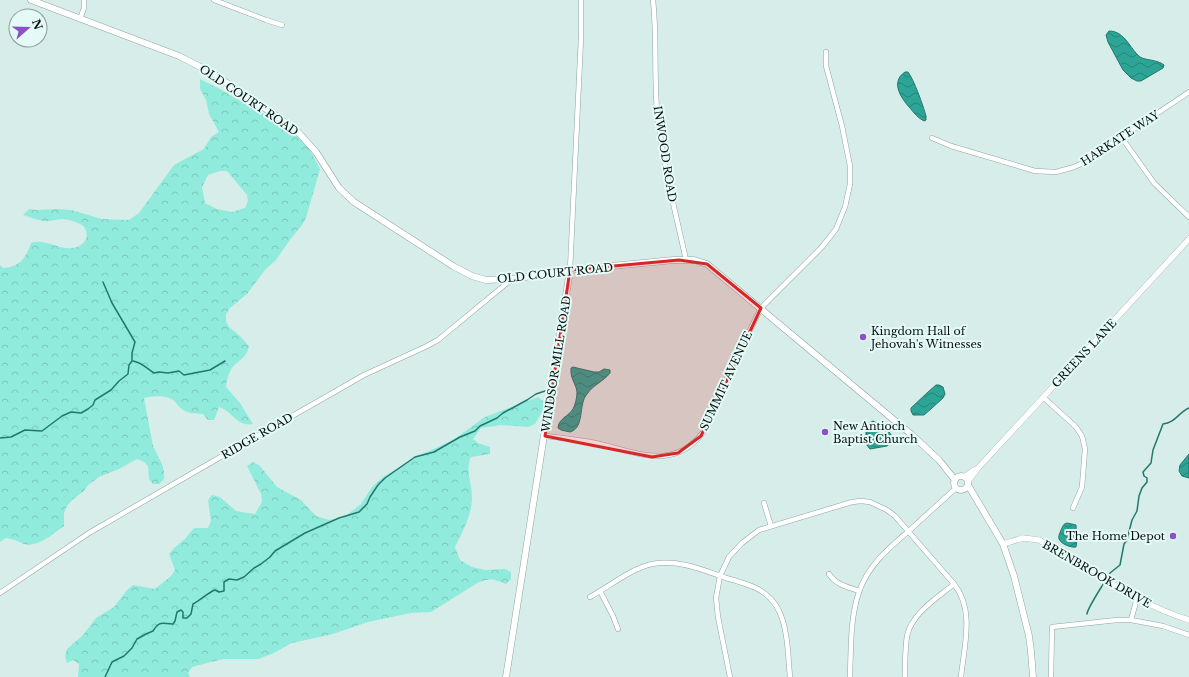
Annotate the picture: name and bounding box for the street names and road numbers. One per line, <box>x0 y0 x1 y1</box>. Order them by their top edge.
street label: OLD COURT ROAD <box>197 62 301 139</box>
street label: INWOOD ROAD <box>650 105 680 203</box>
street label: HARKATE WAY <box>1078 107 1163 169</box>
street label: OLD COURT ROAD <box>496 260 614 286</box>
street label: WINDSOR MILL ROAD <box>538 294 574 434</box>
street label: GREENS LANE <box>1049 316 1119 390</box>
street label: SUMMIT AVENUE <box>697 329 755 433</box>
street label: RIDGE ROAD <box>219 410 296 462</box>
street label: BRENBROOK DRIVE <box>1040 537 1154 611</box>

